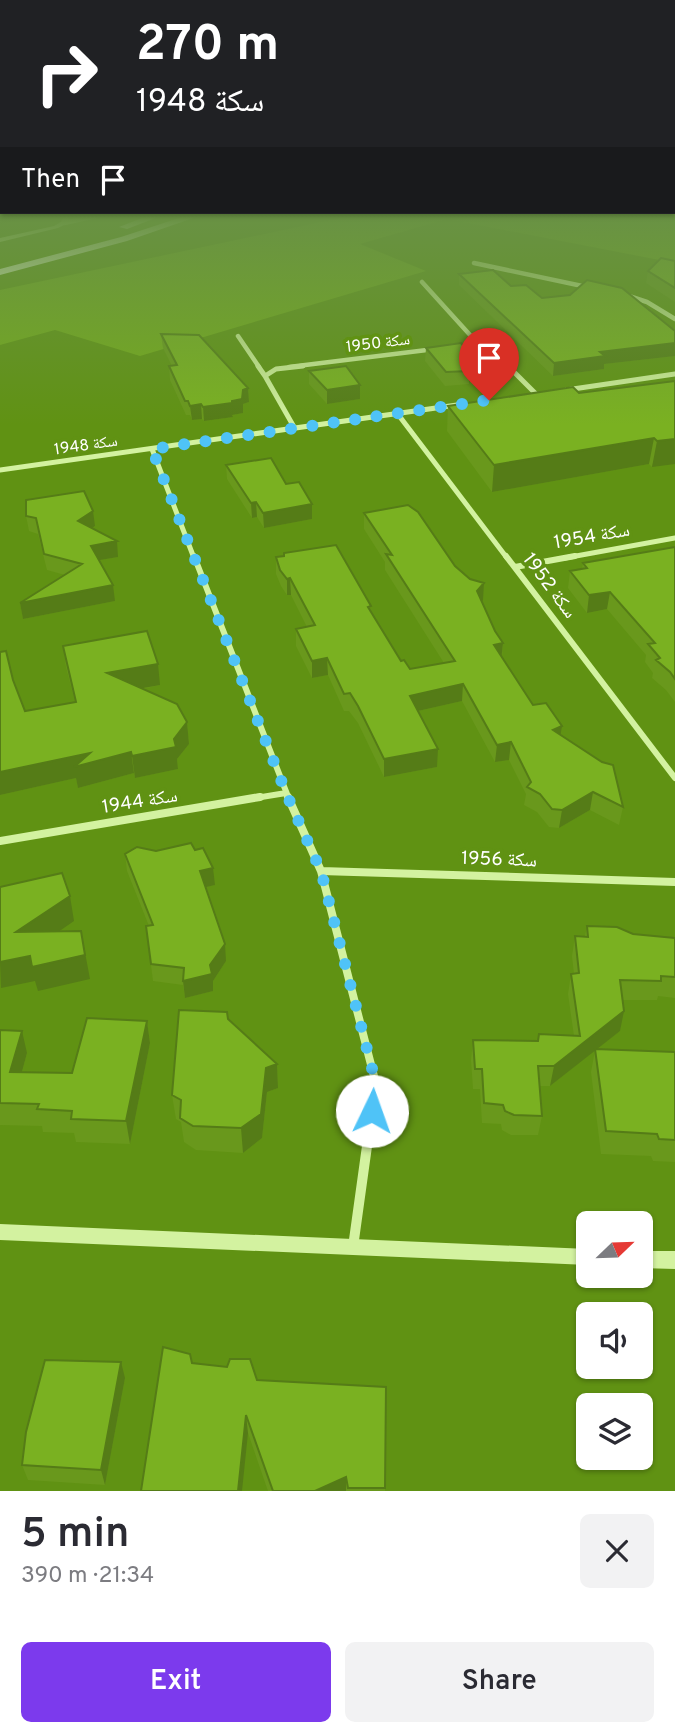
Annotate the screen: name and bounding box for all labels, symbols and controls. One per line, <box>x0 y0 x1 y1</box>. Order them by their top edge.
text: 270 m <box>136 16 279 78</box>
icon: right <box>21 28 112 119</box>
text: سكة 1948 <box>136 83 264 123</box>
icon: arrive <box>94 161 132 199</box>
text: Then <box>21 164 80 197</box>
pin <box>459 328 519 400</box>
street label: سكة 1950 <box>345 330 411 358</box>
icon: arrive <box>470 339 508 377</box>
street label: سكة 1948 <box>53 432 119 460</box>
street label: سكة 1954 <box>552 519 632 555</box>
street label: سكة 1952 <box>517 548 581 624</box>
street label: سكة 1944 <box>100 784 180 820</box>
street label: سكة 1956 <box>461 847 537 873</box>
position arrow <box>335 1074 409 1148</box>
north arrow <box>576 1211 653 1288</box>
map controls <box>576 1211 653 1470</box>
button: sound <box>576 1302 653 1379</box>
button: layers <box>576 1393 653 1470</box>
text: 5 min <box>21 1509 129 1562</box>
button: close <box>580 1514 654 1588</box>
text: 390 m · 21:34 <box>21 1562 154 1591</box>
button: Exit <box>21 1642 331 1722</box>
button: Share <box>345 1642 654 1722</box>

